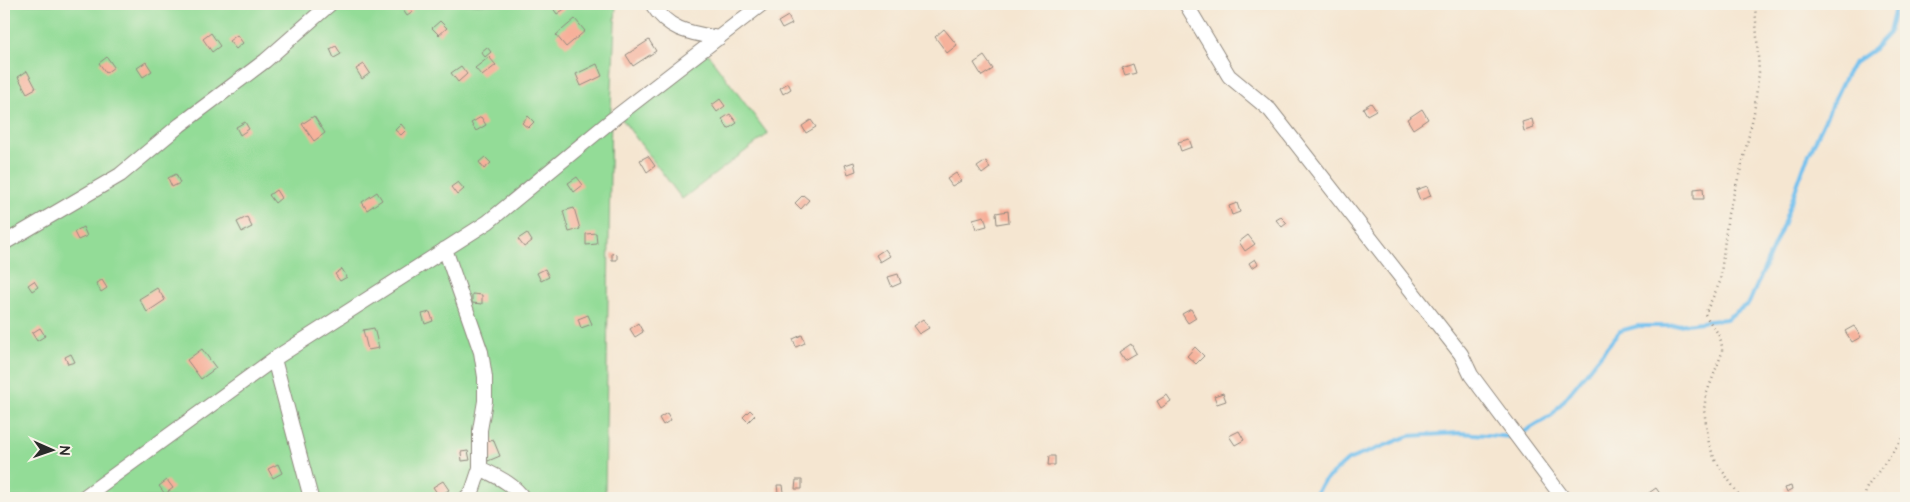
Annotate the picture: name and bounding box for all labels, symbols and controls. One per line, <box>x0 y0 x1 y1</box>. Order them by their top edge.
north arrow <box>28 424 78 474</box>
text: N <box>54 446 74 455</box>

